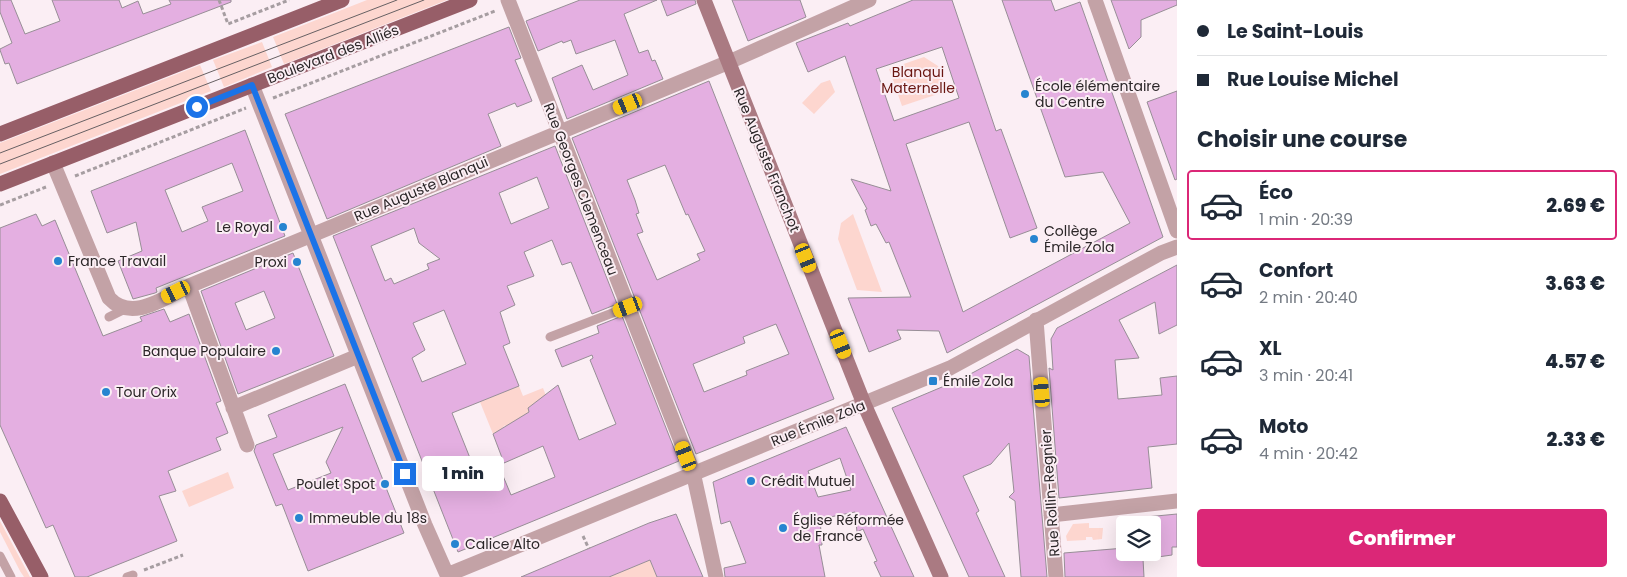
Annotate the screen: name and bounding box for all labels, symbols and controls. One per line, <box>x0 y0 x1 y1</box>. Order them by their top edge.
text: Le Saint-Louis <box>1227 18 1364 45</box>
street label: Boulevard des Alliés <box>264 20 402 88</box>
park label: Blanqui Maternelle <box>881 62 955 98</box>
text: Rue Louise Michel <box>1227 66 1399 93</box>
place label: École élémentaire du Centre <box>1035 76 1161 112</box>
street label: Rue Auguste Franchot <box>729 85 805 235</box>
marker: École élémentaire du Centre <box>1019 88 1031 100</box>
car <box>611 91 644 117</box>
route start <box>186 96 208 118</box>
street label: Rue Georges Clemenceau <box>539 100 623 278</box>
text: Choisir une course <box>1197 124 1407 155</box>
street label: Rue Auguste Blanqui <box>351 152 491 226</box>
text: Éco <box>1259 179 1293 206</box>
icon: car <box>1199 183 1244 228</box>
text: 2.69 € <box>1546 192 1605 219</box>
text: 1 min · 20:39 <box>1259 208 1353 231</box>
place label: Le Royal <box>216 217 273 237</box>
marker: Le Royal <box>277 221 289 233</box>
place label: Collège Émile Zola <box>1044 221 1114 257</box>
marker: Collège Émile Zola <box>1028 233 1040 245</box>
car <box>793 241 818 275</box>
place label: France Travail <box>68 251 166 271</box>
place label: Proxi <box>255 252 287 272</box>
marker: France Travail <box>52 255 64 267</box>
marker: Proxi <box>291 256 303 268</box>
text: Confort <box>1259 257 1333 284</box>
icon: car <box>1199 261 1244 306</box>
text: 3.63 € <box>1545 270 1605 297</box>
car <box>159 279 192 305</box>
text: 2 min · 20:40 <box>1259 286 1358 309</box>
car <box>611 295 644 319</box>
car <box>828 327 853 361</box>
text: XL <box>1259 335 1282 362</box>
icon: car <box>1199 339 1244 384</box>
place label: Banque Populaire <box>142 341 266 361</box>
marker: Banque Populaire <box>270 345 282 357</box>
text: 4.57 € <box>1545 348 1605 375</box>
text: 3 min · 20:41 <box>1259 364 1353 387</box>
place label: Émile Zola <box>943 371 1013 391</box>
marker: Émile Zola <box>927 375 939 387</box>
car <box>1033 376 1050 408</box>
place label: Tour Orix <box>116 382 177 402</box>
marker: Tour Orix <box>100 386 112 398</box>
street label: Rue Émile Zola <box>768 395 868 451</box>
text: Moto <box>1259 413 1308 440</box>
icon: car <box>1199 417 1244 462</box>
text: 2.33 € <box>1547 426 1605 453</box>
street label: Rue Rollin-Regnier <box>1036 429 1064 557</box>
car <box>673 439 698 473</box>
text: 4 min · 20:42 <box>1259 442 1358 465</box>
callout: 1 min <box>422 456 505 492</box>
text: 1 min <box>442 462 484 485</box>
route end <box>394 463 416 485</box>
place label: Crédit Mutuel <box>761 471 855 491</box>
place label: Poulet Spot <box>296 474 375 494</box>
marker: Crédit Mutuel <box>745 475 757 487</box>
marker: Poulet Spot <box>379 478 391 490</box>
place label: Immeuble du 18s <box>309 508 427 528</box>
button: Confirmer <box>1197 509 1607 567</box>
place label: Église Réformée de France <box>793 510 904 546</box>
marker: Immeuble du 18s <box>293 512 305 524</box>
map controls <box>1116 516 1161 561</box>
button: layers <box>1116 516 1161 561</box>
marker: Église Réformée de France <box>777 522 789 534</box>
place label: Calice Alto <box>465 534 540 554</box>
marker: Calice Alto <box>449 538 461 550</box>

